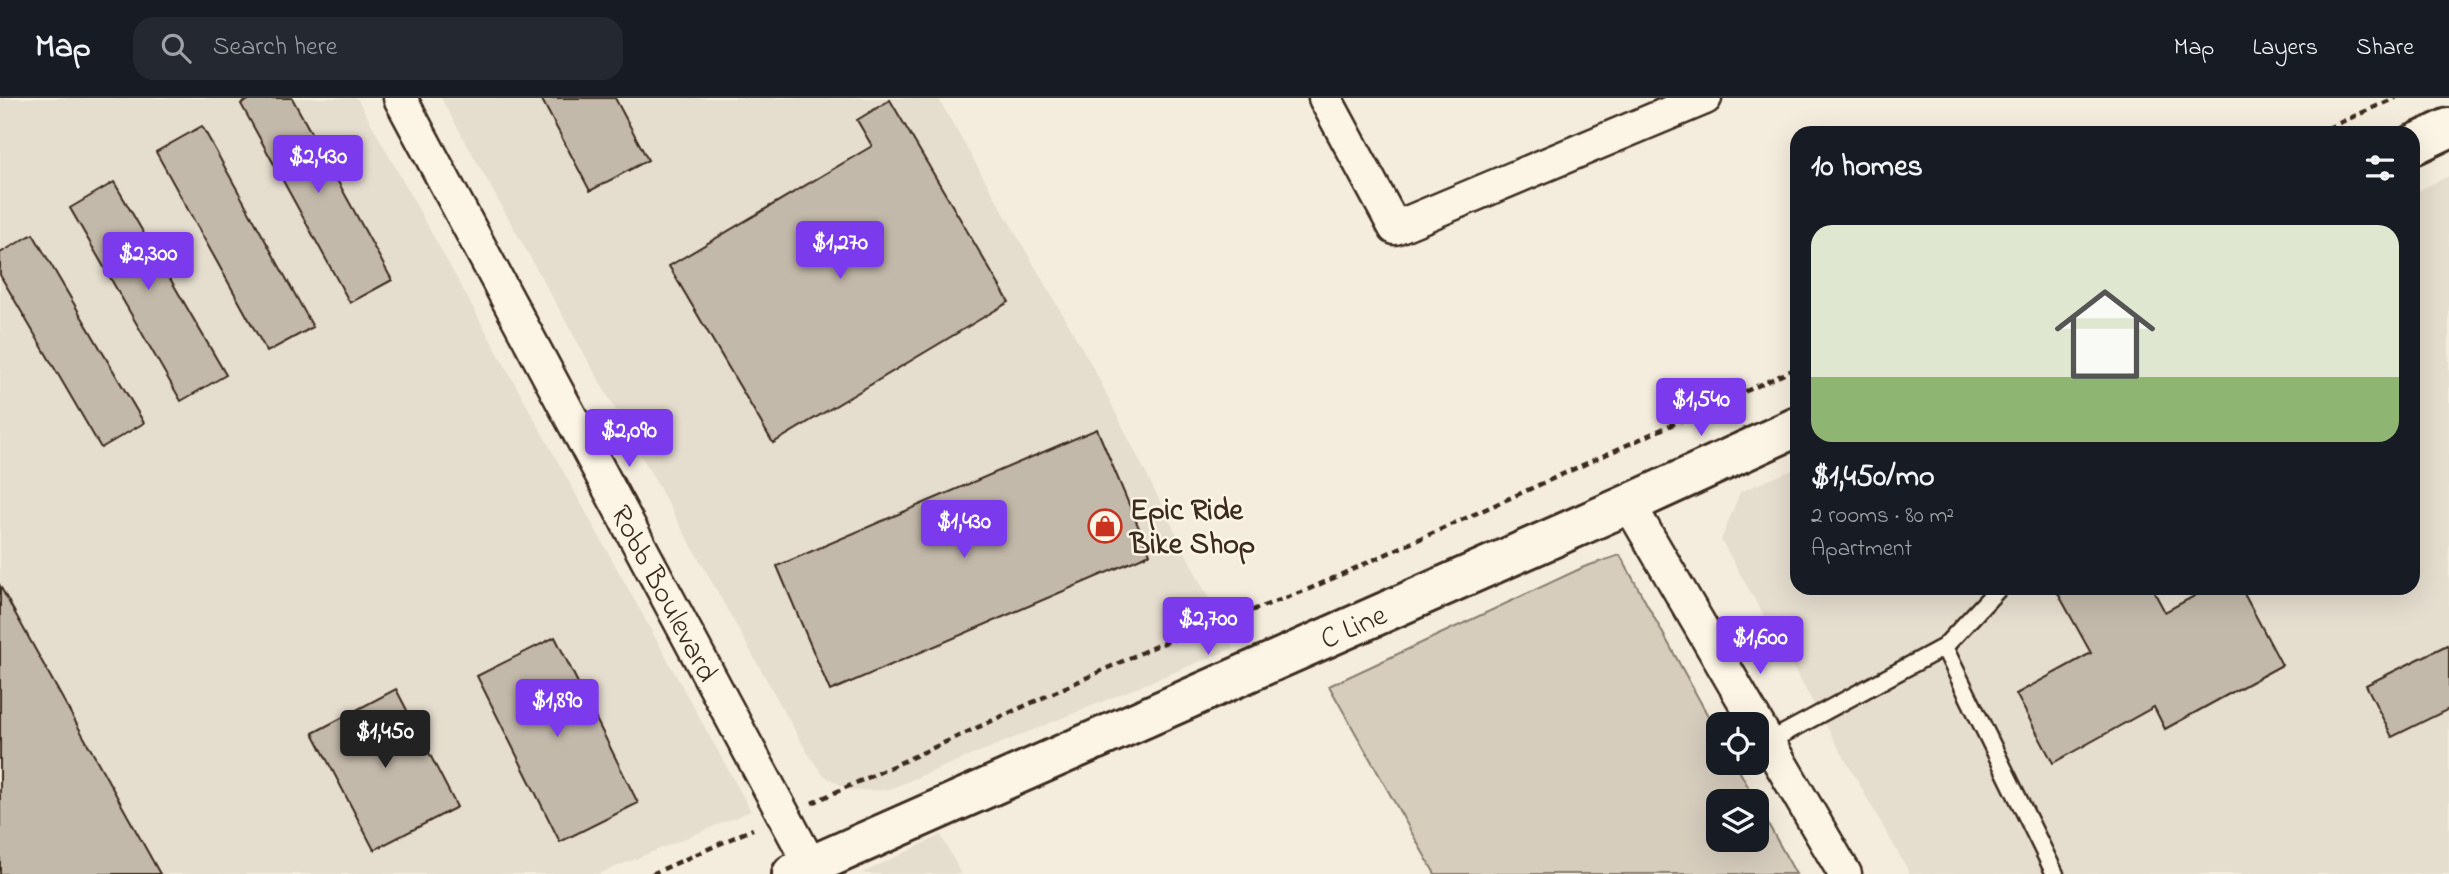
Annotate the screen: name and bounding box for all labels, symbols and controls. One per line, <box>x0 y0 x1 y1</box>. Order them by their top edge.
search box <box>133 17 623 80</box>
text: Map <box>35 24 91 72</box>
icon: search <box>157 29 195 67</box>
text: Search here <box>213 29 337 67</box>
text: Map <box>2174 31 2214 66</box>
text: Layers <box>2252 31 2318 66</box>
text: Share <box>2356 31 2414 66</box>
pin: $2,430 <box>261 136 375 195</box>
text: $2,430 <box>289 141 347 174</box>
text: 10 homes <box>1811 146 1923 190</box>
icon: filters <box>2361 149 2399 187</box>
pin: $1,270 <box>783 222 897 281</box>
text: $1,270 <box>812 227 868 260</box>
pin: $2,300 <box>91 232 205 292</box>
text: $2,300 <box>119 238 177 271</box>
icon: home <box>2042 271 2168 397</box>
pin: $1,540 <box>1644 378 1758 438</box>
text: $1,540 <box>1672 384 1730 417</box>
pin: $2,090 <box>572 410 686 469</box>
text: $2,090 <box>601 415 657 448</box>
text: $1,450/mo <box>1811 456 1935 500</box>
place label: Epic Ride Bike Shop <box>1128 490 1255 568</box>
street label: Robb Boulevard <box>597 498 728 691</box>
pin: $1,430 <box>907 500 1021 560</box>
text: 2 rooms · 80 m² <box>1811 500 1954 533</box>
text: $1,430 <box>937 506 991 539</box>
shop icon: Epic Ride Bike Shop <box>1086 507 1124 545</box>
text: Apartment <box>1811 533 1912 566</box>
street label: C Line <box>1314 594 1395 663</box>
pin: $2,700 <box>1151 598 1265 657</box>
text: $2,700 <box>1179 603 1237 636</box>
pin: $1,600 <box>1703 616 1817 676</box>
text: $1,600 <box>1732 622 1788 655</box>
pin: $1,890 <box>500 680 614 739</box>
text: $1,890 <box>532 685 582 718</box>
pin: $1,450 <box>328 710 442 770</box>
map controls <box>1706 712 1769 852</box>
button: locate <box>1706 712 1769 775</box>
text: $1,450 <box>356 716 414 749</box>
button: layers <box>1706 789 1769 852</box>

